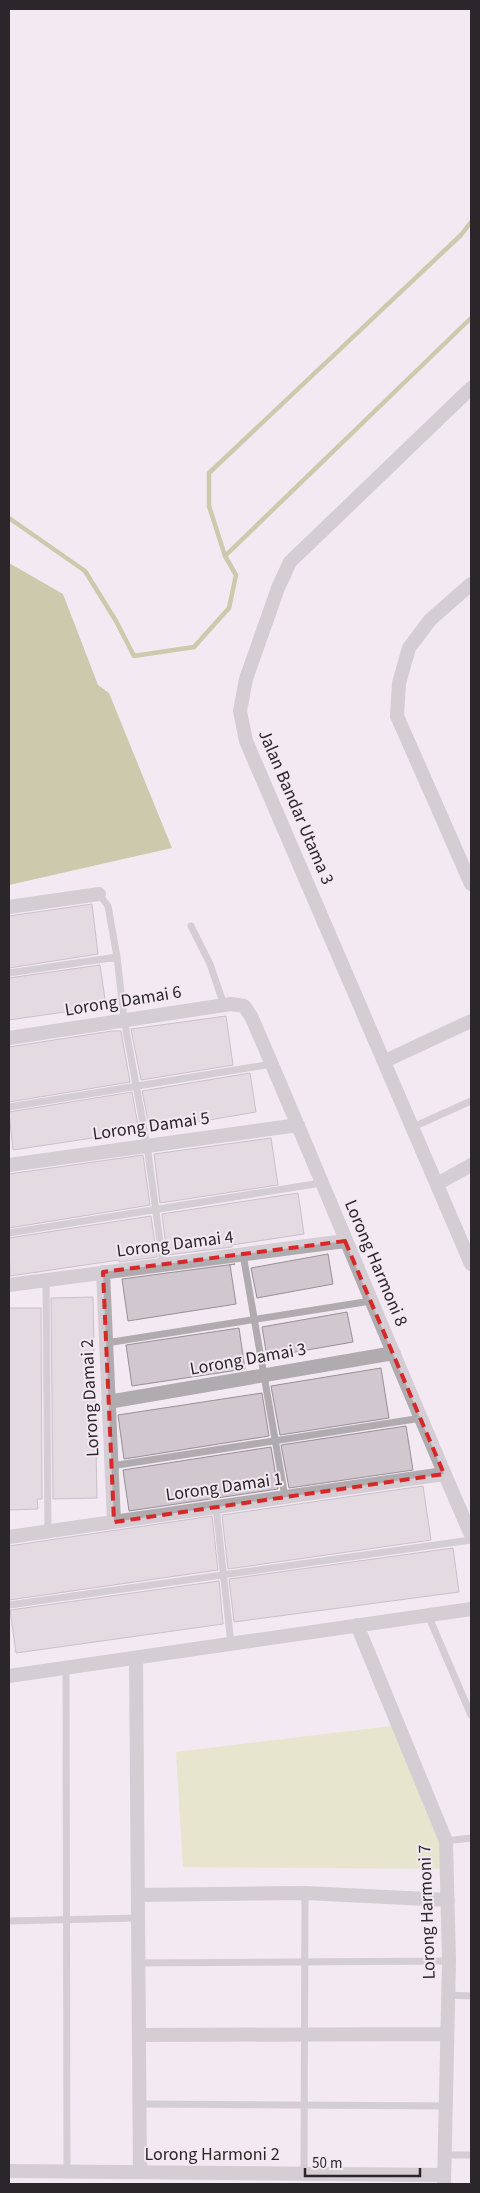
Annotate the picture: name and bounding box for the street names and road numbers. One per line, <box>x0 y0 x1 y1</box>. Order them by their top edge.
street label: Jalan Bandar Utama 3 <box>252 726 340 888</box>
street label: Lorong Damai 6 <box>63 979 183 1023</box>
street label: Lorong Damai 5 <box>91 1105 211 1147</box>
street label: Lorong Harmoni 8 <box>338 1196 414 1330</box>
street label: Lorong Damai 4 <box>115 1224 235 1264</box>
street label: Lorong Damai 3 <box>188 1336 308 1382</box>
street label: Lorong Damai 2 <box>74 1339 106 1457</box>
street label: Lorong Damai 1 <box>164 1466 284 1508</box>
street label: Lorong Harmoni 7 <box>412 1844 442 1980</box>
street label: Lorong Harmoni 2 <box>144 2142 280 2167</box>

